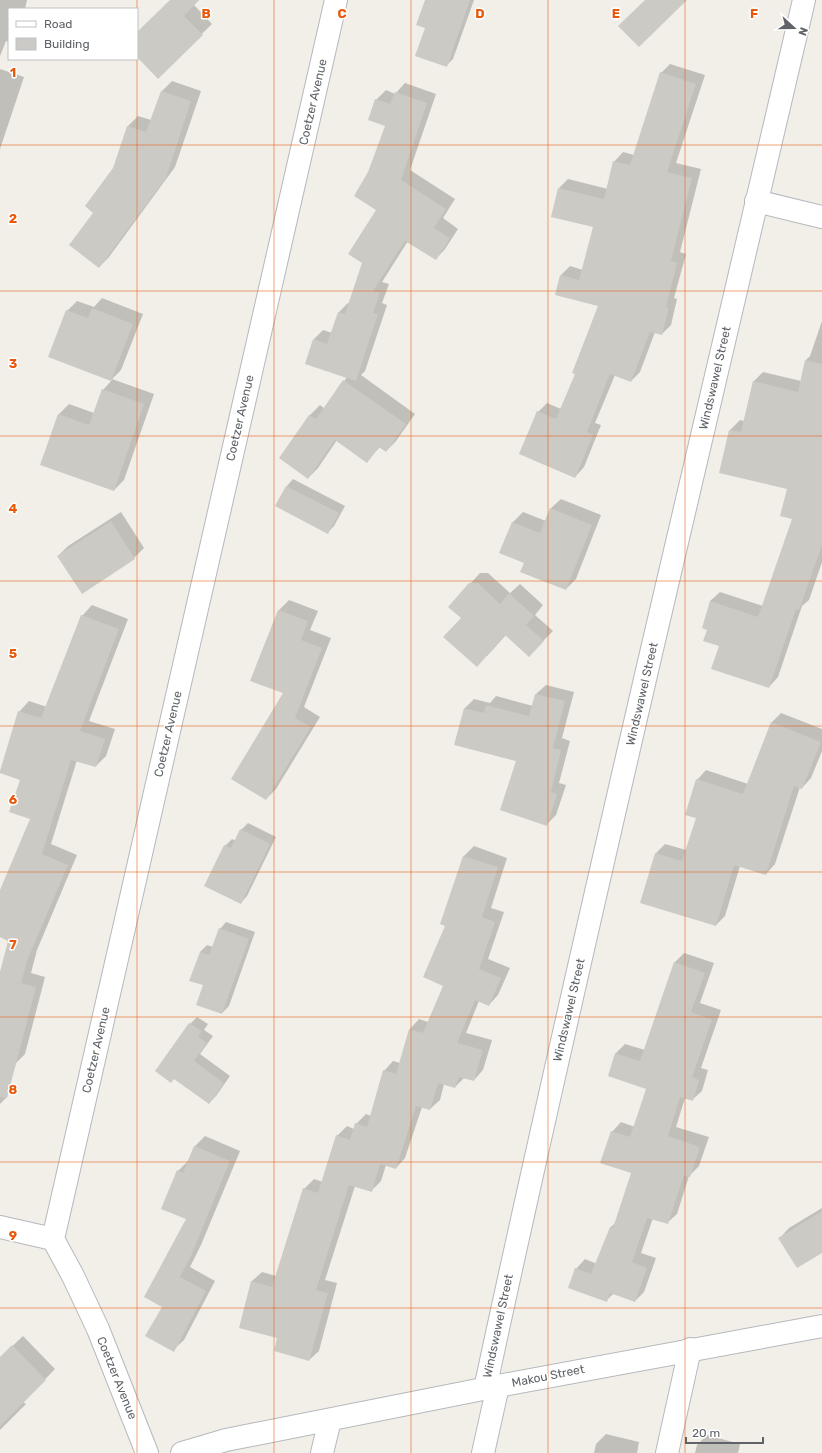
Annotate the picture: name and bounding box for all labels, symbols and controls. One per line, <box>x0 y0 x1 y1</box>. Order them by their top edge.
text: B <box>201 6 211 21</box>
text: C <box>337 6 347 21</box>
text: D <box>475 6 485 21</box>
text: E <box>612 6 620 21</box>
text: F <box>750 6 758 21</box>
legend <box>8 8 138 60</box>
north arrow <box>774 8 814 48</box>
text: Road <box>44 17 72 31</box>
text: N <box>795 25 810 38</box>
text: Building <box>44 37 90 51</box>
street label: Coetzer Avenue <box>296 57 330 146</box>
text: 1 <box>10 65 16 80</box>
text: 2 <box>9 211 17 226</box>
street label: Windswawel Street <box>696 325 734 431</box>
text: 3 <box>9 356 18 371</box>
street label: Coetzer Avenue <box>223 373 257 462</box>
text: 4 <box>9 501 18 516</box>
street label: Windswawel Street <box>623 641 661 747</box>
text: 5 <box>9 646 17 661</box>
street label: Coetzer Avenue <box>151 689 185 778</box>
text: 6 <box>9 792 18 807</box>
text: 7 <box>9 937 17 952</box>
street label: Windswawel Street <box>550 957 588 1063</box>
street label: Coetzer Avenue <box>79 1005 113 1094</box>
text: 8 <box>9 1082 18 1097</box>
text: 9 <box>9 1228 17 1243</box>
street label: Windswawel Street <box>480 1273 516 1379</box>
street label: Coetzer Avenue <box>94 1335 140 1422</box>
street label: Makou Street <box>510 1362 586 1390</box>
scale bar <box>686 1419 763 1445</box>
text: 20 m <box>692 1426 720 1440</box>

